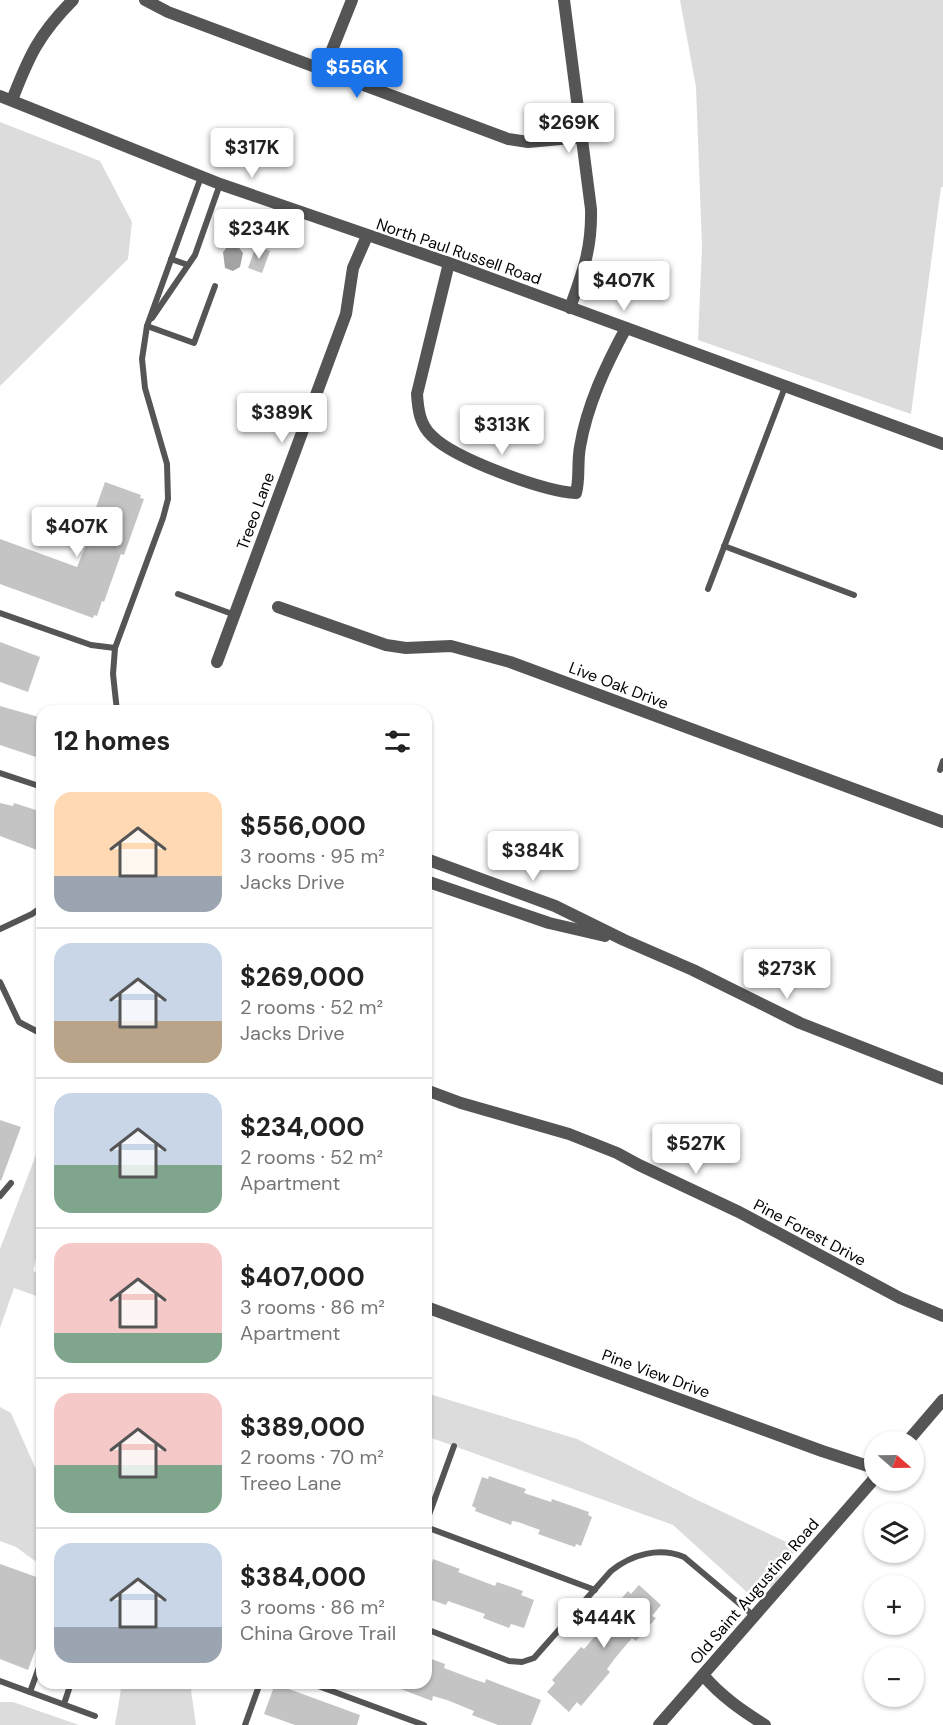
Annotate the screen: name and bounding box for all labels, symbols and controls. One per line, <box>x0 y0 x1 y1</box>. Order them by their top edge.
pin: $556K <box>315 48 399 99</box>
text: $556K <box>326 54 388 80</box>
pin: $269K <box>527 103 611 154</box>
text: $269K <box>538 109 600 135</box>
pin: $317K <box>210 128 294 179</box>
text: $317K <box>224 134 280 160</box>
pin: $234K <box>217 209 301 260</box>
street label: North Paul Russell Road <box>374 213 544 290</box>
text: $234K <box>228 215 290 241</box>
pin: $407K <box>582 261 666 312</box>
text: $407K <box>593 267 655 293</box>
pin: $389K <box>240 393 324 444</box>
text: $389K <box>251 399 313 425</box>
pin: $313K <box>460 405 544 456</box>
text: $313K <box>474 411 530 437</box>
street label: Treeo Lane <box>232 470 279 553</box>
pin: $407K <box>35 507 119 558</box>
text: $407K <box>46 513 108 539</box>
street label: Live Oak Drive <box>566 657 672 714</box>
text: 12 homes <box>54 724 170 758</box>
icon: filters <box>381 725 414 758</box>
text: $556,000 <box>240 809 366 843</box>
icon: home <box>102 816 174 888</box>
pin: $384K <box>491 831 575 882</box>
text: $384K <box>502 837 564 863</box>
text: 3 rooms · 95 m² <box>240 843 385 869</box>
text: Jacks Drive <box>240 869 345 895</box>
pin: $273K <box>745 949 829 1000</box>
text: $273K <box>757 955 817 981</box>
text: $269,000 <box>240 960 365 994</box>
icon: home <box>102 967 174 1039</box>
text: 2 rooms · 52 m² <box>240 994 383 1020</box>
text: Jacks Drive <box>240 1020 345 1046</box>
text: $234,000 <box>240 1110 365 1144</box>
icon: home <box>102 1117 174 1189</box>
pin: $527K <box>654 1124 738 1175</box>
text: $527K <box>666 1130 726 1156</box>
text: 2 rooms · 52 m² <box>240 1144 383 1170</box>
text: Apartment <box>240 1170 340 1196</box>
street label: Pine Forest Drive <box>750 1194 870 1271</box>
text: $407,000 <box>240 1260 365 1294</box>
icon: home <box>102 1267 174 1339</box>
text: 3 rooms · 86 m² <box>240 1294 385 1320</box>
text: Apartment <box>240 1320 340 1346</box>
street label: Pine View Drive <box>599 1344 713 1403</box>
text: $389,000 <box>240 1410 365 1444</box>
icon: home <box>102 1417 174 1489</box>
north arrow <box>864 1431 924 1491</box>
map controls <box>864 1431 924 1707</box>
text: 2 rooms · 70 m² <box>240 1444 384 1470</box>
text: Treeo Lane <box>240 1470 341 1496</box>
button: layers <box>864 1503 924 1563</box>
street label: Old Saint Augustine Road <box>685 1514 824 1669</box>
text: $384,000 <box>240 1560 366 1594</box>
icon: home <box>102 1567 174 1639</box>
button: + <box>864 1575 924 1635</box>
text: 3 rooms · 86 m² <box>240 1594 385 1620</box>
pin: $444K <box>562 1598 646 1649</box>
text: $444K <box>572 1604 636 1630</box>
text: China Grove Trail <box>240 1620 396 1646</box>
button: − <box>864 1647 924 1707</box>

